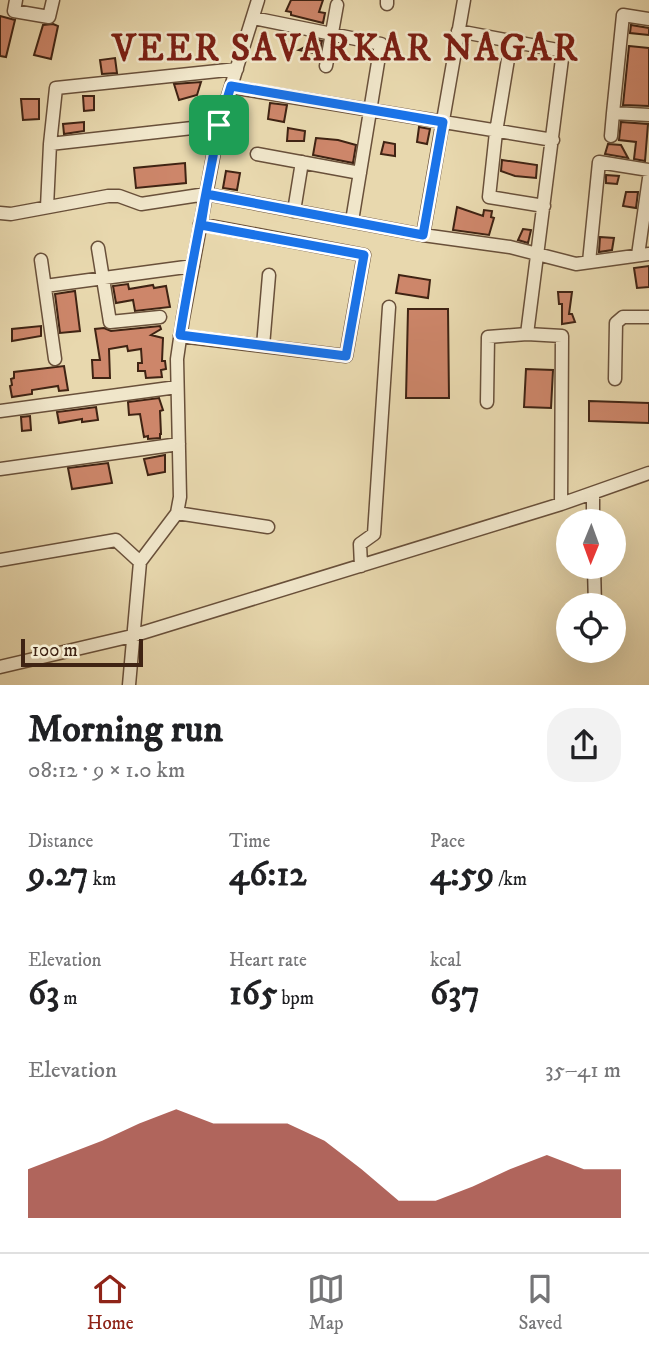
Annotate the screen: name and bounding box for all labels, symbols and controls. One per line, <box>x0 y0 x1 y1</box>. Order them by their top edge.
district label: VEER SAVARKAR NAGAR <box>110 26 580 73</box>
pin <box>189 95 249 155</box>
icon: arrive <box>200 106 238 144</box>
north arrow <box>556 509 626 579</box>
map controls <box>556 509 626 663</box>
button: locate <box>556 593 626 663</box>
scale bar <box>21 636 144 668</box>
text: 100 m <box>32 639 78 662</box>
text: Morning run <box>28 706 223 754</box>
button: share <box>547 708 621 782</box>
text: 08:12 · 9 × 1.0 km <box>28 756 185 785</box>
text: Distance <box>28 830 93 853</box>
text: Time <box>229 830 270 853</box>
text: Pace <box>430 830 465 853</box>
text: 9.27 <box>28 853 89 897</box>
text: 46:12 <box>229 853 307 897</box>
text: 4:59 <box>430 853 494 897</box>
text: km <box>89 868 116 891</box>
text: /km <box>494 868 527 891</box>
text: Elevation <box>28 949 102 972</box>
text: Heart rate <box>229 949 307 972</box>
text: kcal <box>430 949 461 972</box>
text: 63 <box>28 972 59 1016</box>
text: 165 <box>229 972 277 1016</box>
text: 637 <box>430 972 480 1016</box>
text: m <box>59 987 78 1010</box>
text: bpm <box>277 987 314 1010</box>
text: Elevation <box>28 1056 117 1085</box>
text: 35–41 m <box>545 1056 621 1085</box>
tab: Home <box>87 1270 134 1335</box>
tab: Map <box>307 1270 345 1335</box>
tab: Saved <box>519 1270 562 1335</box>

